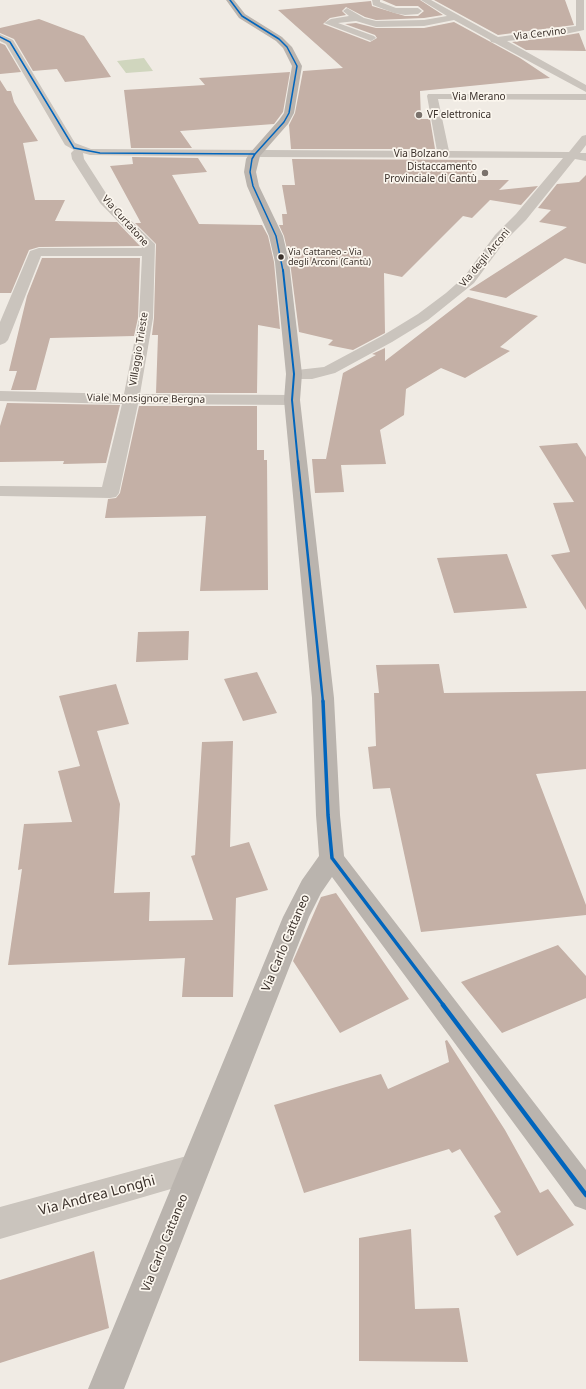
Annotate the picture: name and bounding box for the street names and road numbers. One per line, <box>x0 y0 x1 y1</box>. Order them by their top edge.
street label: Via Cervino <box>513 25 567 43</box>
street label: Via Merano <box>452 91 506 103</box>
street label: Via Bolzano <box>394 148 448 160</box>
street label: Via Curtatone <box>99 193 151 249</box>
street label: Via degli Arconi <box>457 226 513 290</box>
street label: Villaggio Trieste <box>127 311 151 387</box>
street label: Viale Monsignore Bergna <box>87 392 205 406</box>
street label: Via Carlo Cattaneo <box>259 892 313 994</box>
street label: Via Andrea Longhi <box>37 1172 157 1220</box>
street label: Via Carlo Cattaneo <box>139 1192 191 1294</box>

